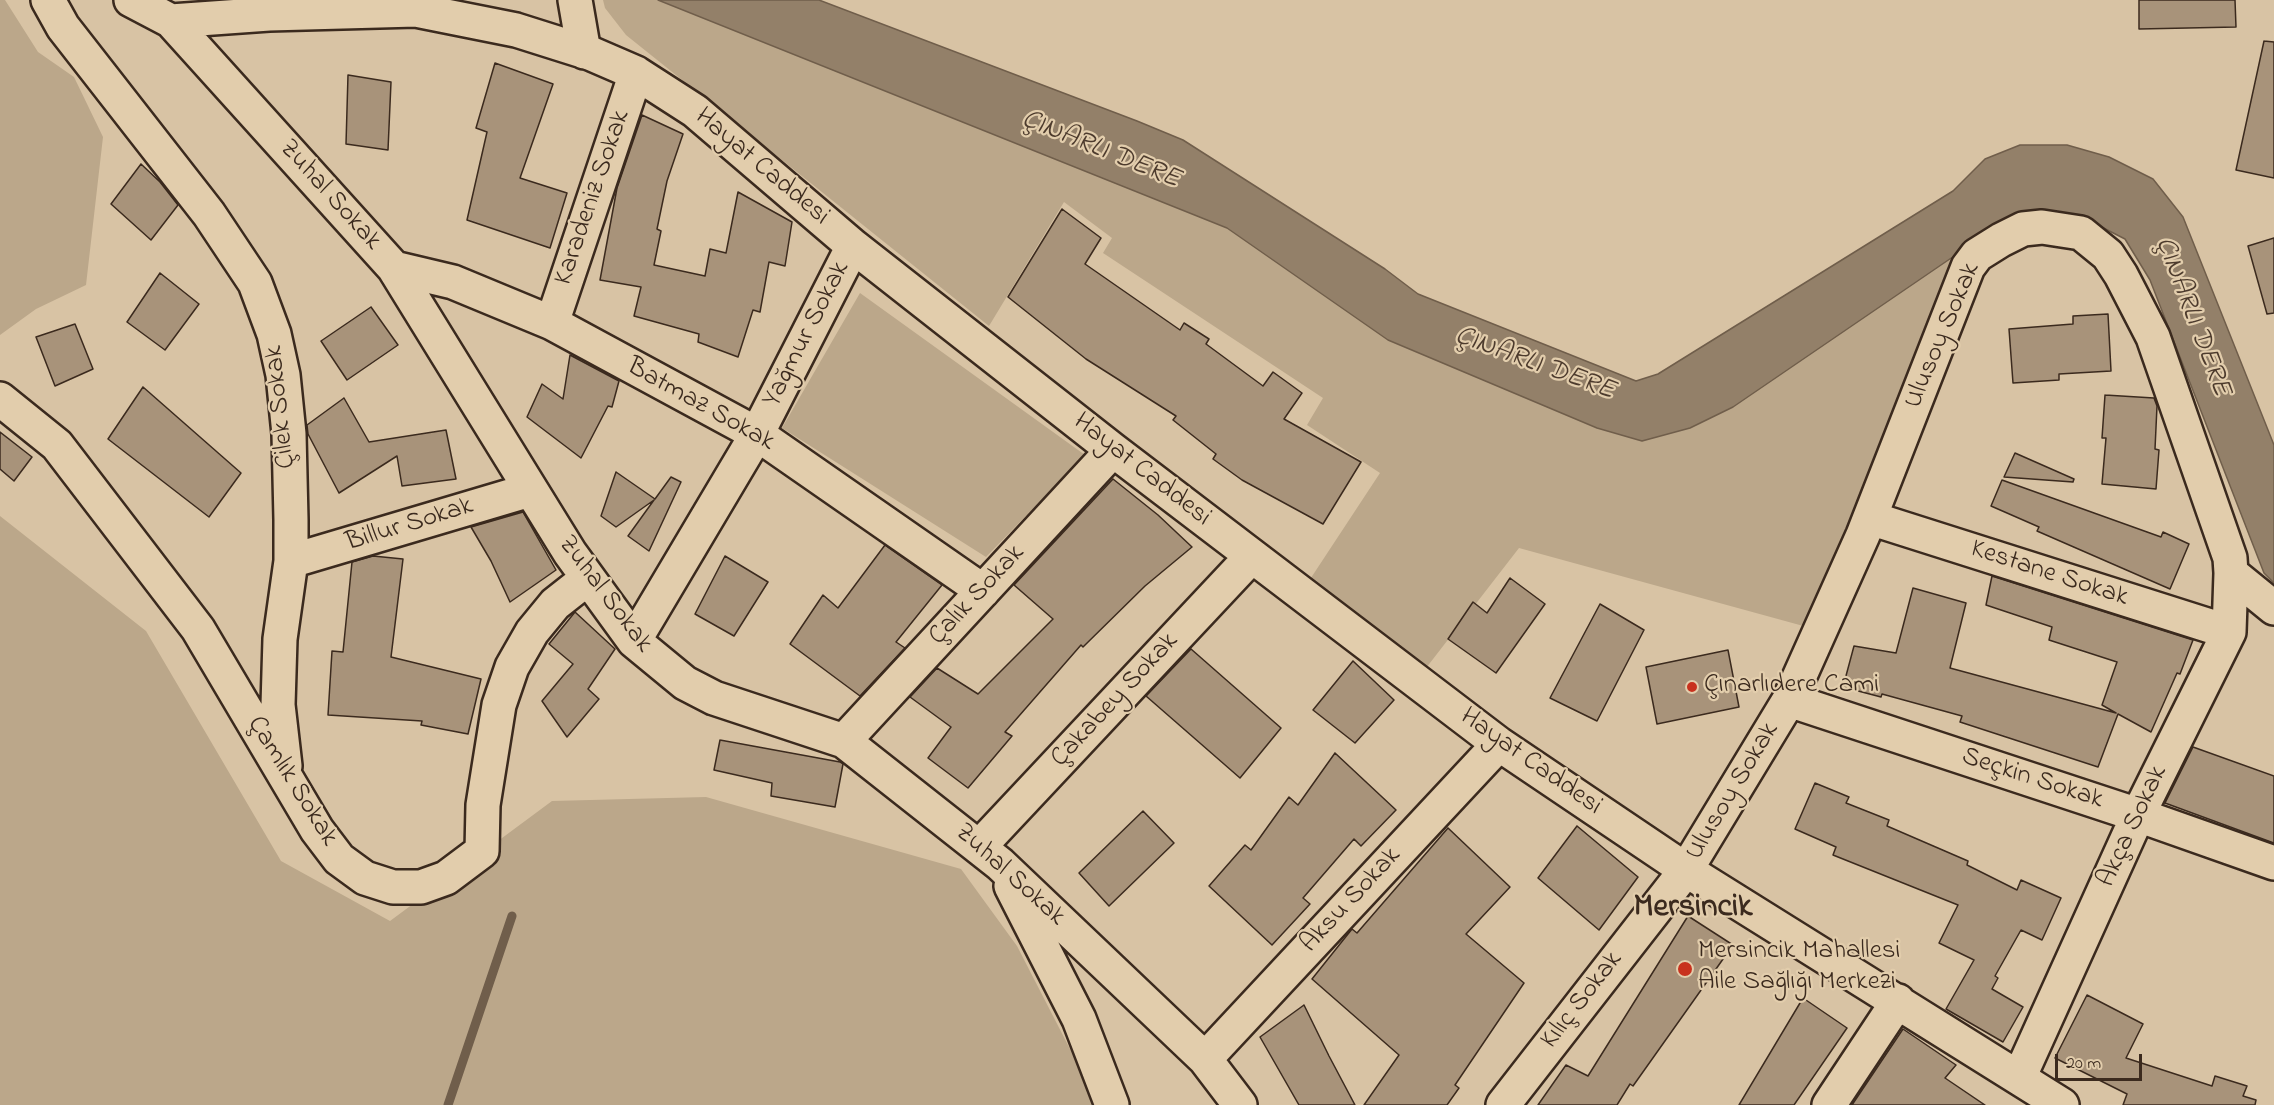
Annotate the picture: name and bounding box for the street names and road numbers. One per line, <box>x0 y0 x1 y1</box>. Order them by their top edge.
street label: Hayat Caddesi <box>687 102 835 234</box>
street label: Karadeniz Sokak <box>549 106 639 290</box>
street label: Zuhal Sokak <box>271 134 387 258</box>
street label: Yağmur Sokak <box>757 257 859 413</box>
street label: Ulusoy Sokak <box>1899 258 1989 414</box>
street label: Çilek Sokak <box>259 344 305 470</box>
street label: Batmaz Sokak <box>620 352 780 460</box>
street label: Hayat Caddesi <box>1066 407 1216 535</box>
street label: Billur Sokak <box>342 491 478 561</box>
street label: Zuhal Sokak <box>549 530 659 660</box>
street label: Kestane Sokak <box>1966 534 2132 616</box>
street label: Çalık Sokak <box>923 539 1033 653</box>
street label: Çakabey Sokak <box>1045 627 1187 775</box>
street label: Hayat Caddesi <box>1453 702 1607 824</box>
street label: Çamlık Sokak <box>238 711 344 853</box>
street label: Ulusoy Sokak <box>1680 717 1788 867</box>
street label: Seçkin Sokak <box>1957 742 2107 818</box>
street label: Akça Sokak <box>2092 761 2176 893</box>
street label: Zuhal Sokak <box>947 818 1071 934</box>
street label: Aksu Sokak <box>1295 841 1409 961</box>
street label: Kılıç Sokak <box>1535 946 1631 1056</box>

